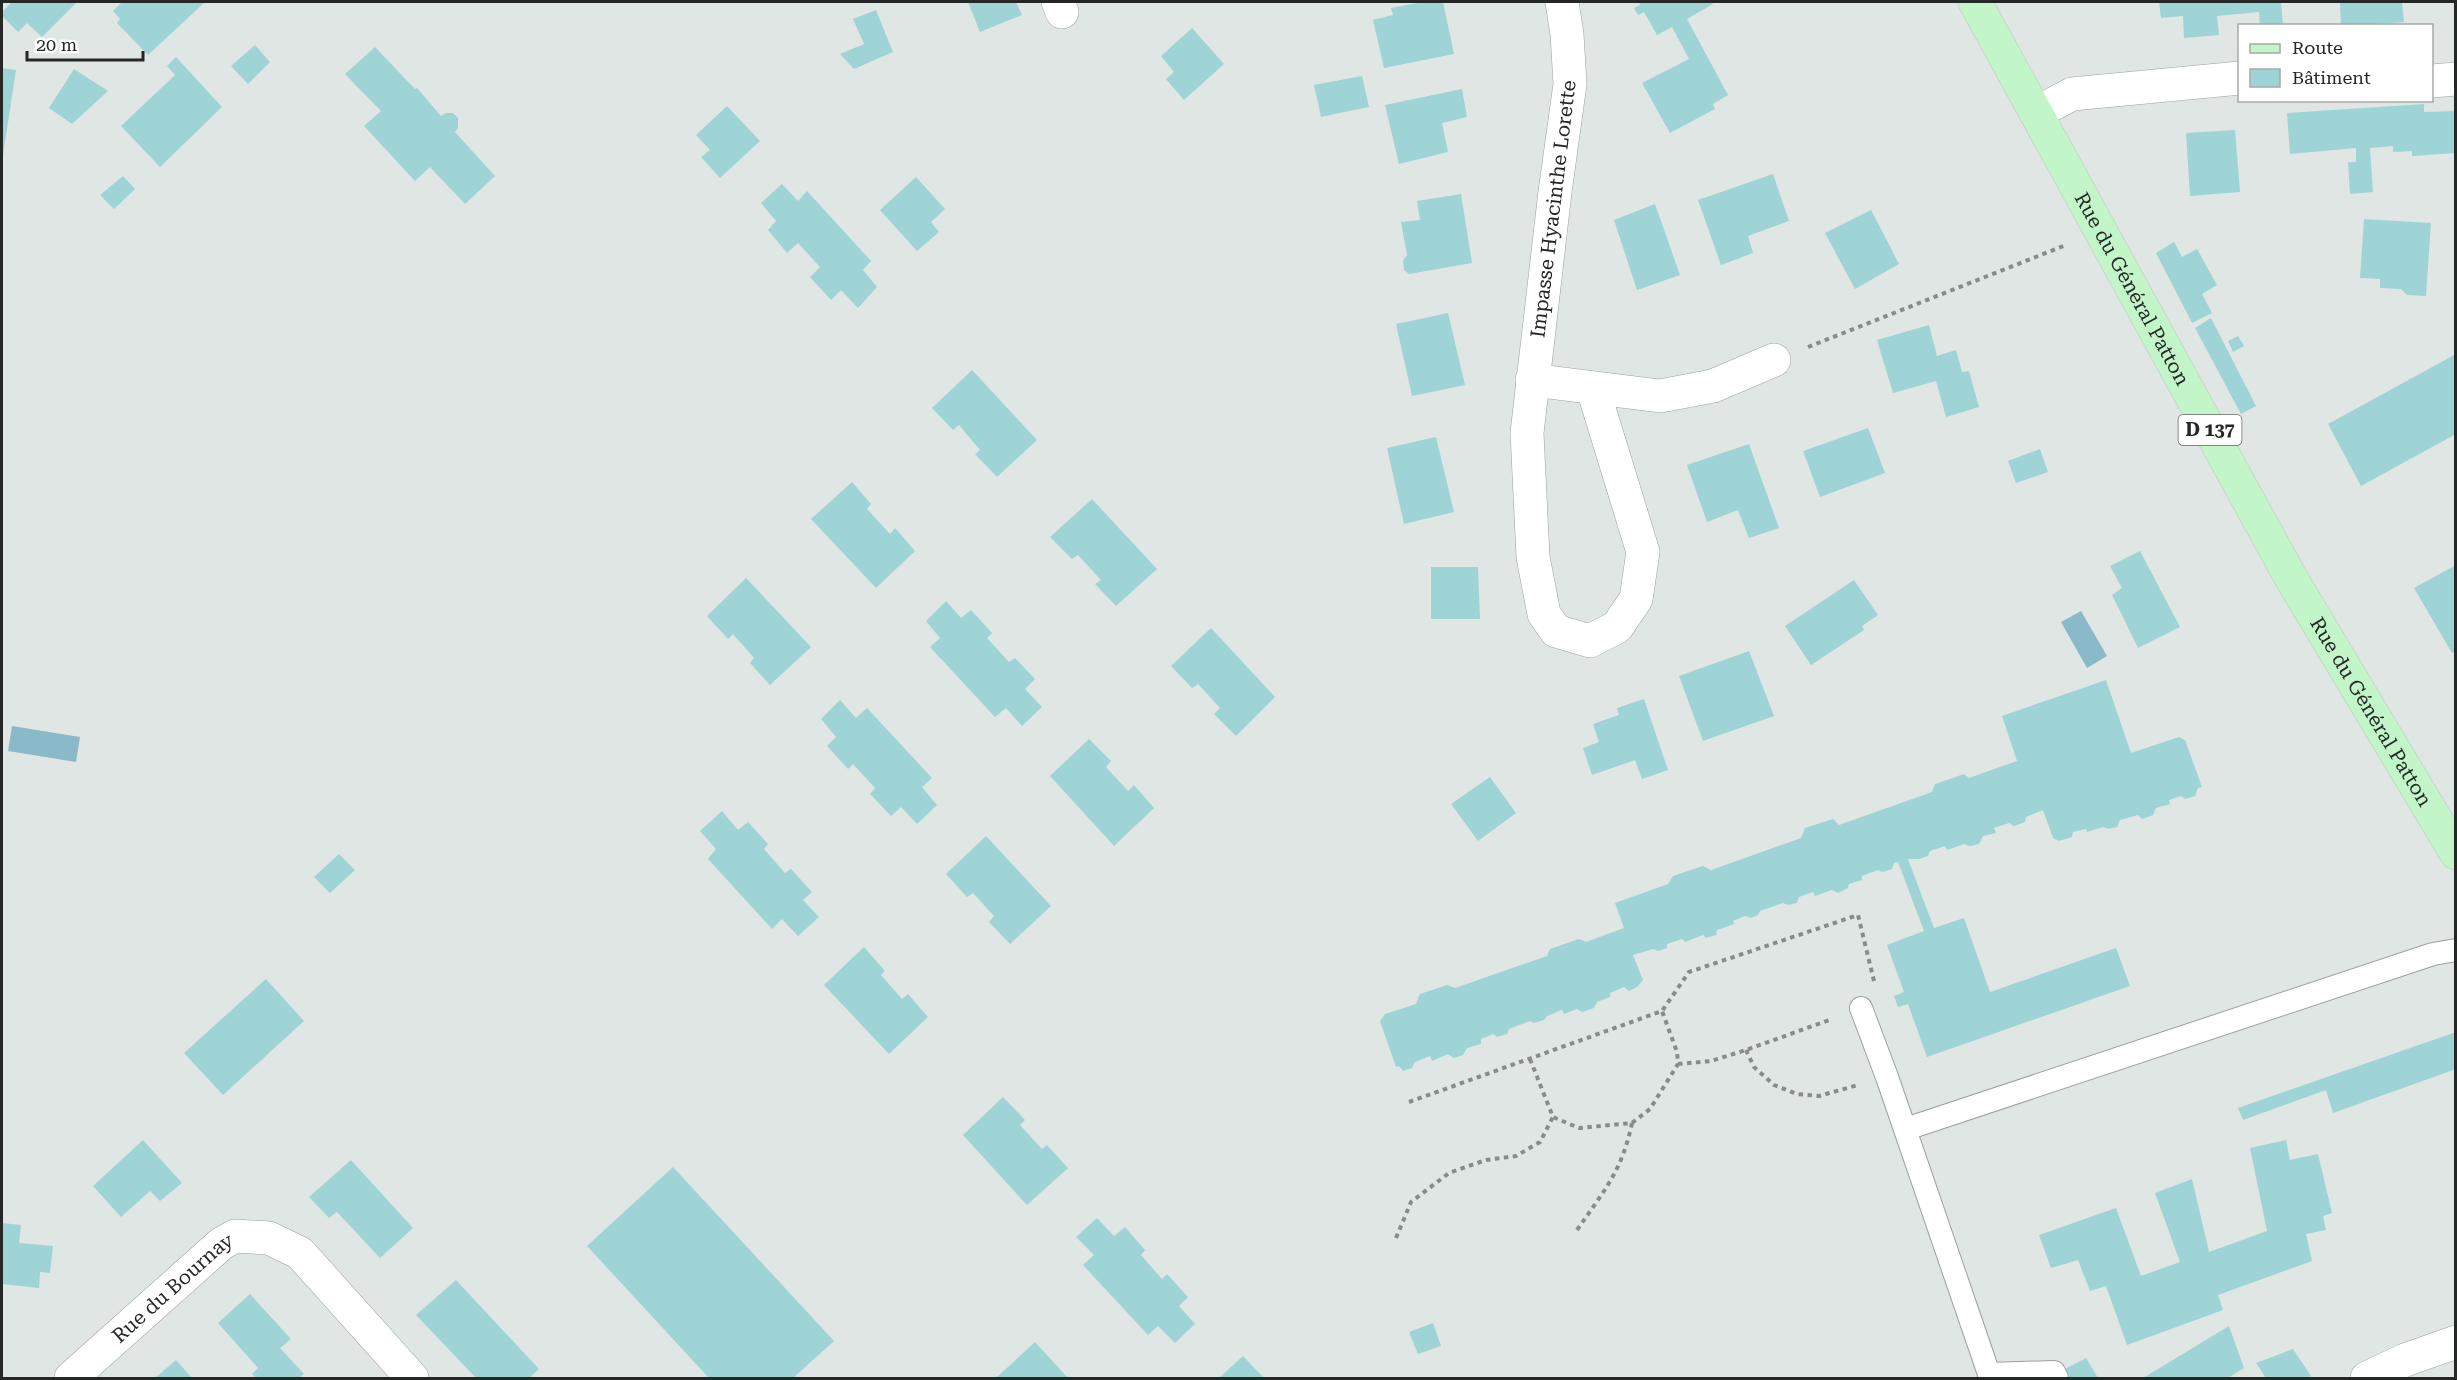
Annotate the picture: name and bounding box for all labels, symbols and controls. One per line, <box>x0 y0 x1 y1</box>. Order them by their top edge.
scale bar <box>27 24 142 62</box>
legend <box>2238 24 2433 102</box>
text: 20 m <box>36 34 77 55</box>
text: Route <box>2292 37 2343 58</box>
text: Bâtiment <box>2292 67 2371 88</box>
street label: Impasse Hyacinthe Lorette <box>1525 79 1581 339</box>
street label: Rue du Général Patton <box>2070 188 2195 389</box>
road number: D 137 <box>2178 415 2242 445</box>
street label: Rue du Général Patton <box>2305 613 2437 811</box>
street label: Rue du Bournay <box>107 1228 237 1348</box>

